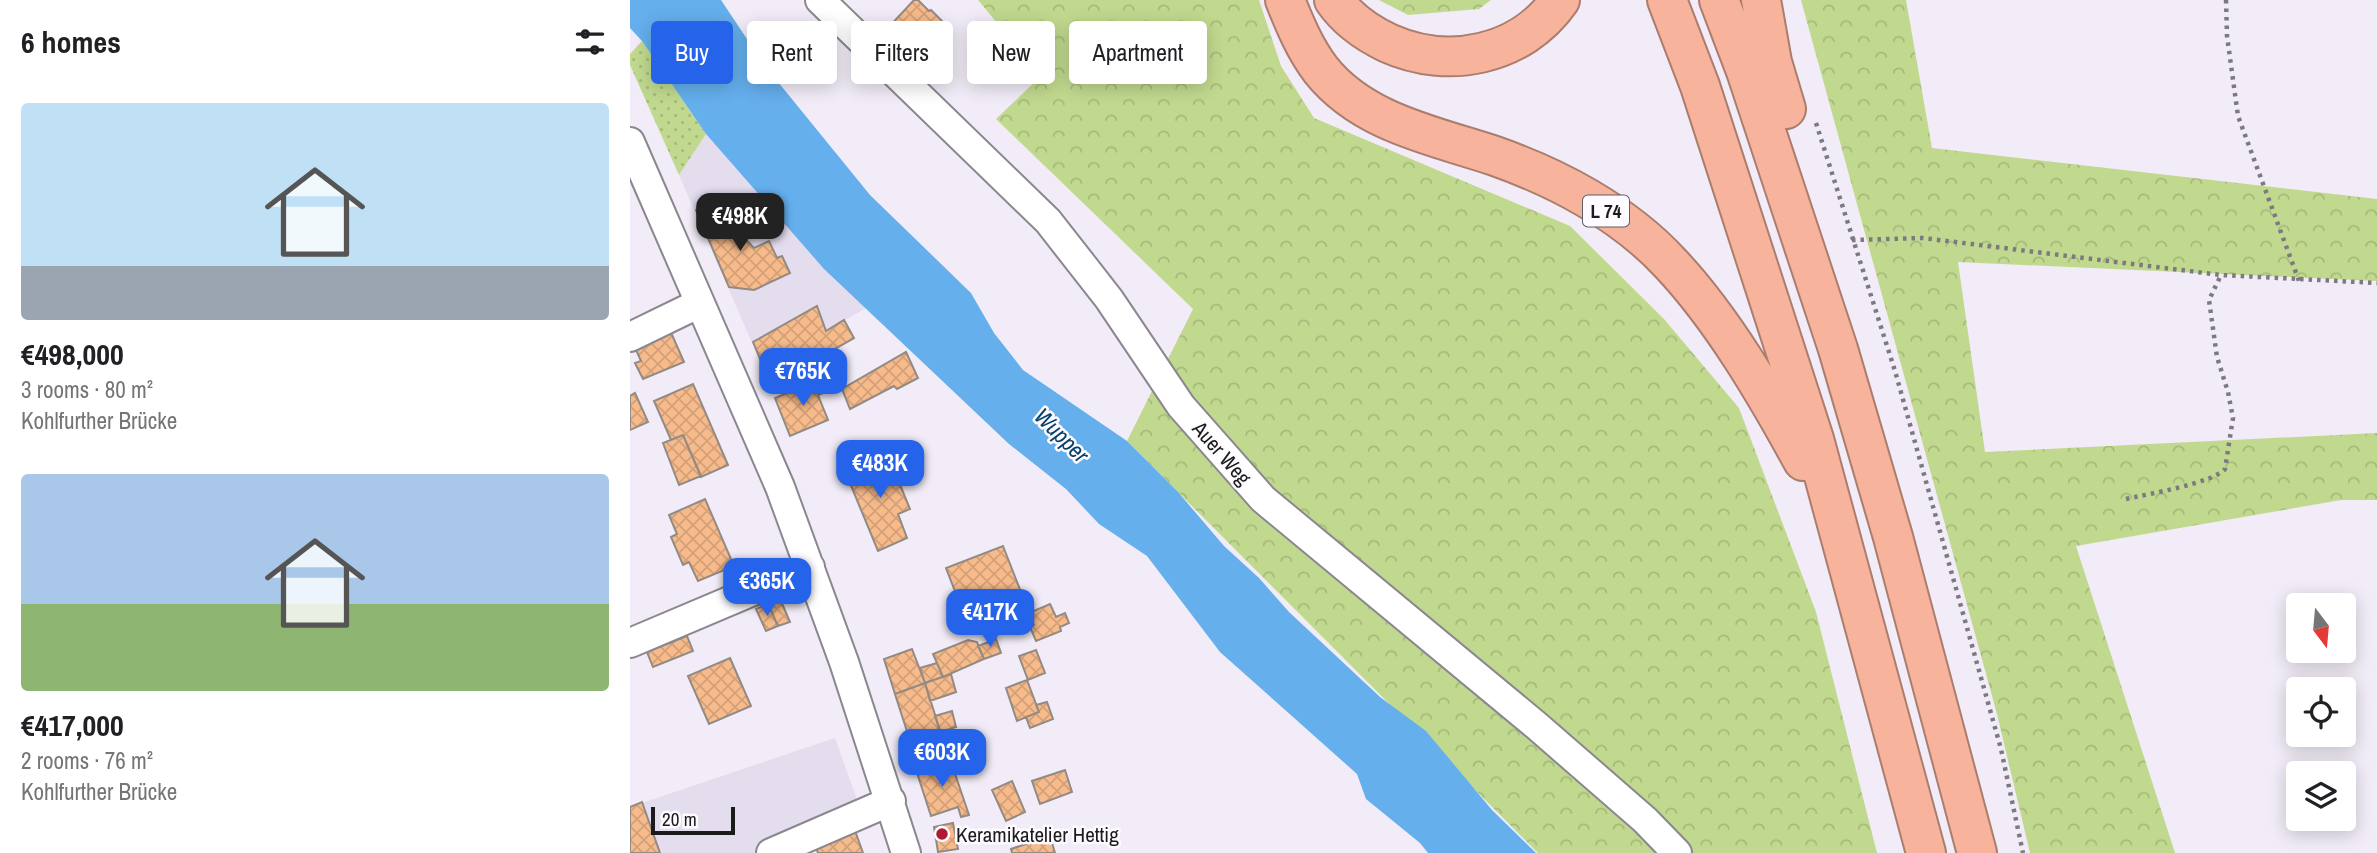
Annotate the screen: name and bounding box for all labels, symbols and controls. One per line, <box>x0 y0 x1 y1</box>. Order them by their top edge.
chip: Buy <box>651 21 733 84</box>
chip: Rent <box>747 21 837 84</box>
chip: Filters <box>851 21 953 84</box>
chip: New <box>967 21 1055 84</box>
chip: Apartment <box>1069 21 1207 84</box>
text: 6 homes <box>21 22 121 62</box>
icon: filters <box>571 23 609 61</box>
icon: home <box>252 149 378 275</box>
pin: €498K <box>691 194 789 253</box>
road number: L 74 <box>1583 196 1629 226</box>
text: €498K <box>712 200 768 231</box>
text: €498,000 <box>21 334 124 374</box>
pin: €765K <box>754 348 852 408</box>
text: €765K <box>775 355 831 386</box>
text: 3 rooms · 80 m² <box>21 374 153 405</box>
water label: Wupper <box>1028 401 1097 470</box>
text: Kohlfurther Brücke <box>21 405 177 436</box>
street label: Auer Weg <box>1185 414 1258 492</box>
pin: €483K <box>831 440 929 500</box>
text: €483K <box>852 447 908 478</box>
icon: home <box>252 520 378 646</box>
pin: €365K <box>718 558 816 618</box>
text: €365K <box>739 565 795 596</box>
pin: €417K <box>941 590 1039 649</box>
north arrow <box>2286 593 2356 663</box>
map controls <box>2286 593 2356 831</box>
text: €417K <box>962 596 1018 627</box>
button: locate <box>2286 677 2356 747</box>
text: €417,000 <box>21 705 124 745</box>
pin: €603K <box>893 730 991 789</box>
text: €603K <box>914 736 970 767</box>
text: 2 rooms · 76 m² <box>21 745 153 776</box>
button: layers <box>2286 761 2356 831</box>
text: Kohlfurther Brücke <box>21 776 177 807</box>
scale bar <box>651 804 735 836</box>
text: 20 m <box>662 806 697 832</box>
place label: Keramikatelier Hettig <box>956 820 1119 849</box>
marker: Keramikatelier Hettig <box>934 826 950 842</box>

